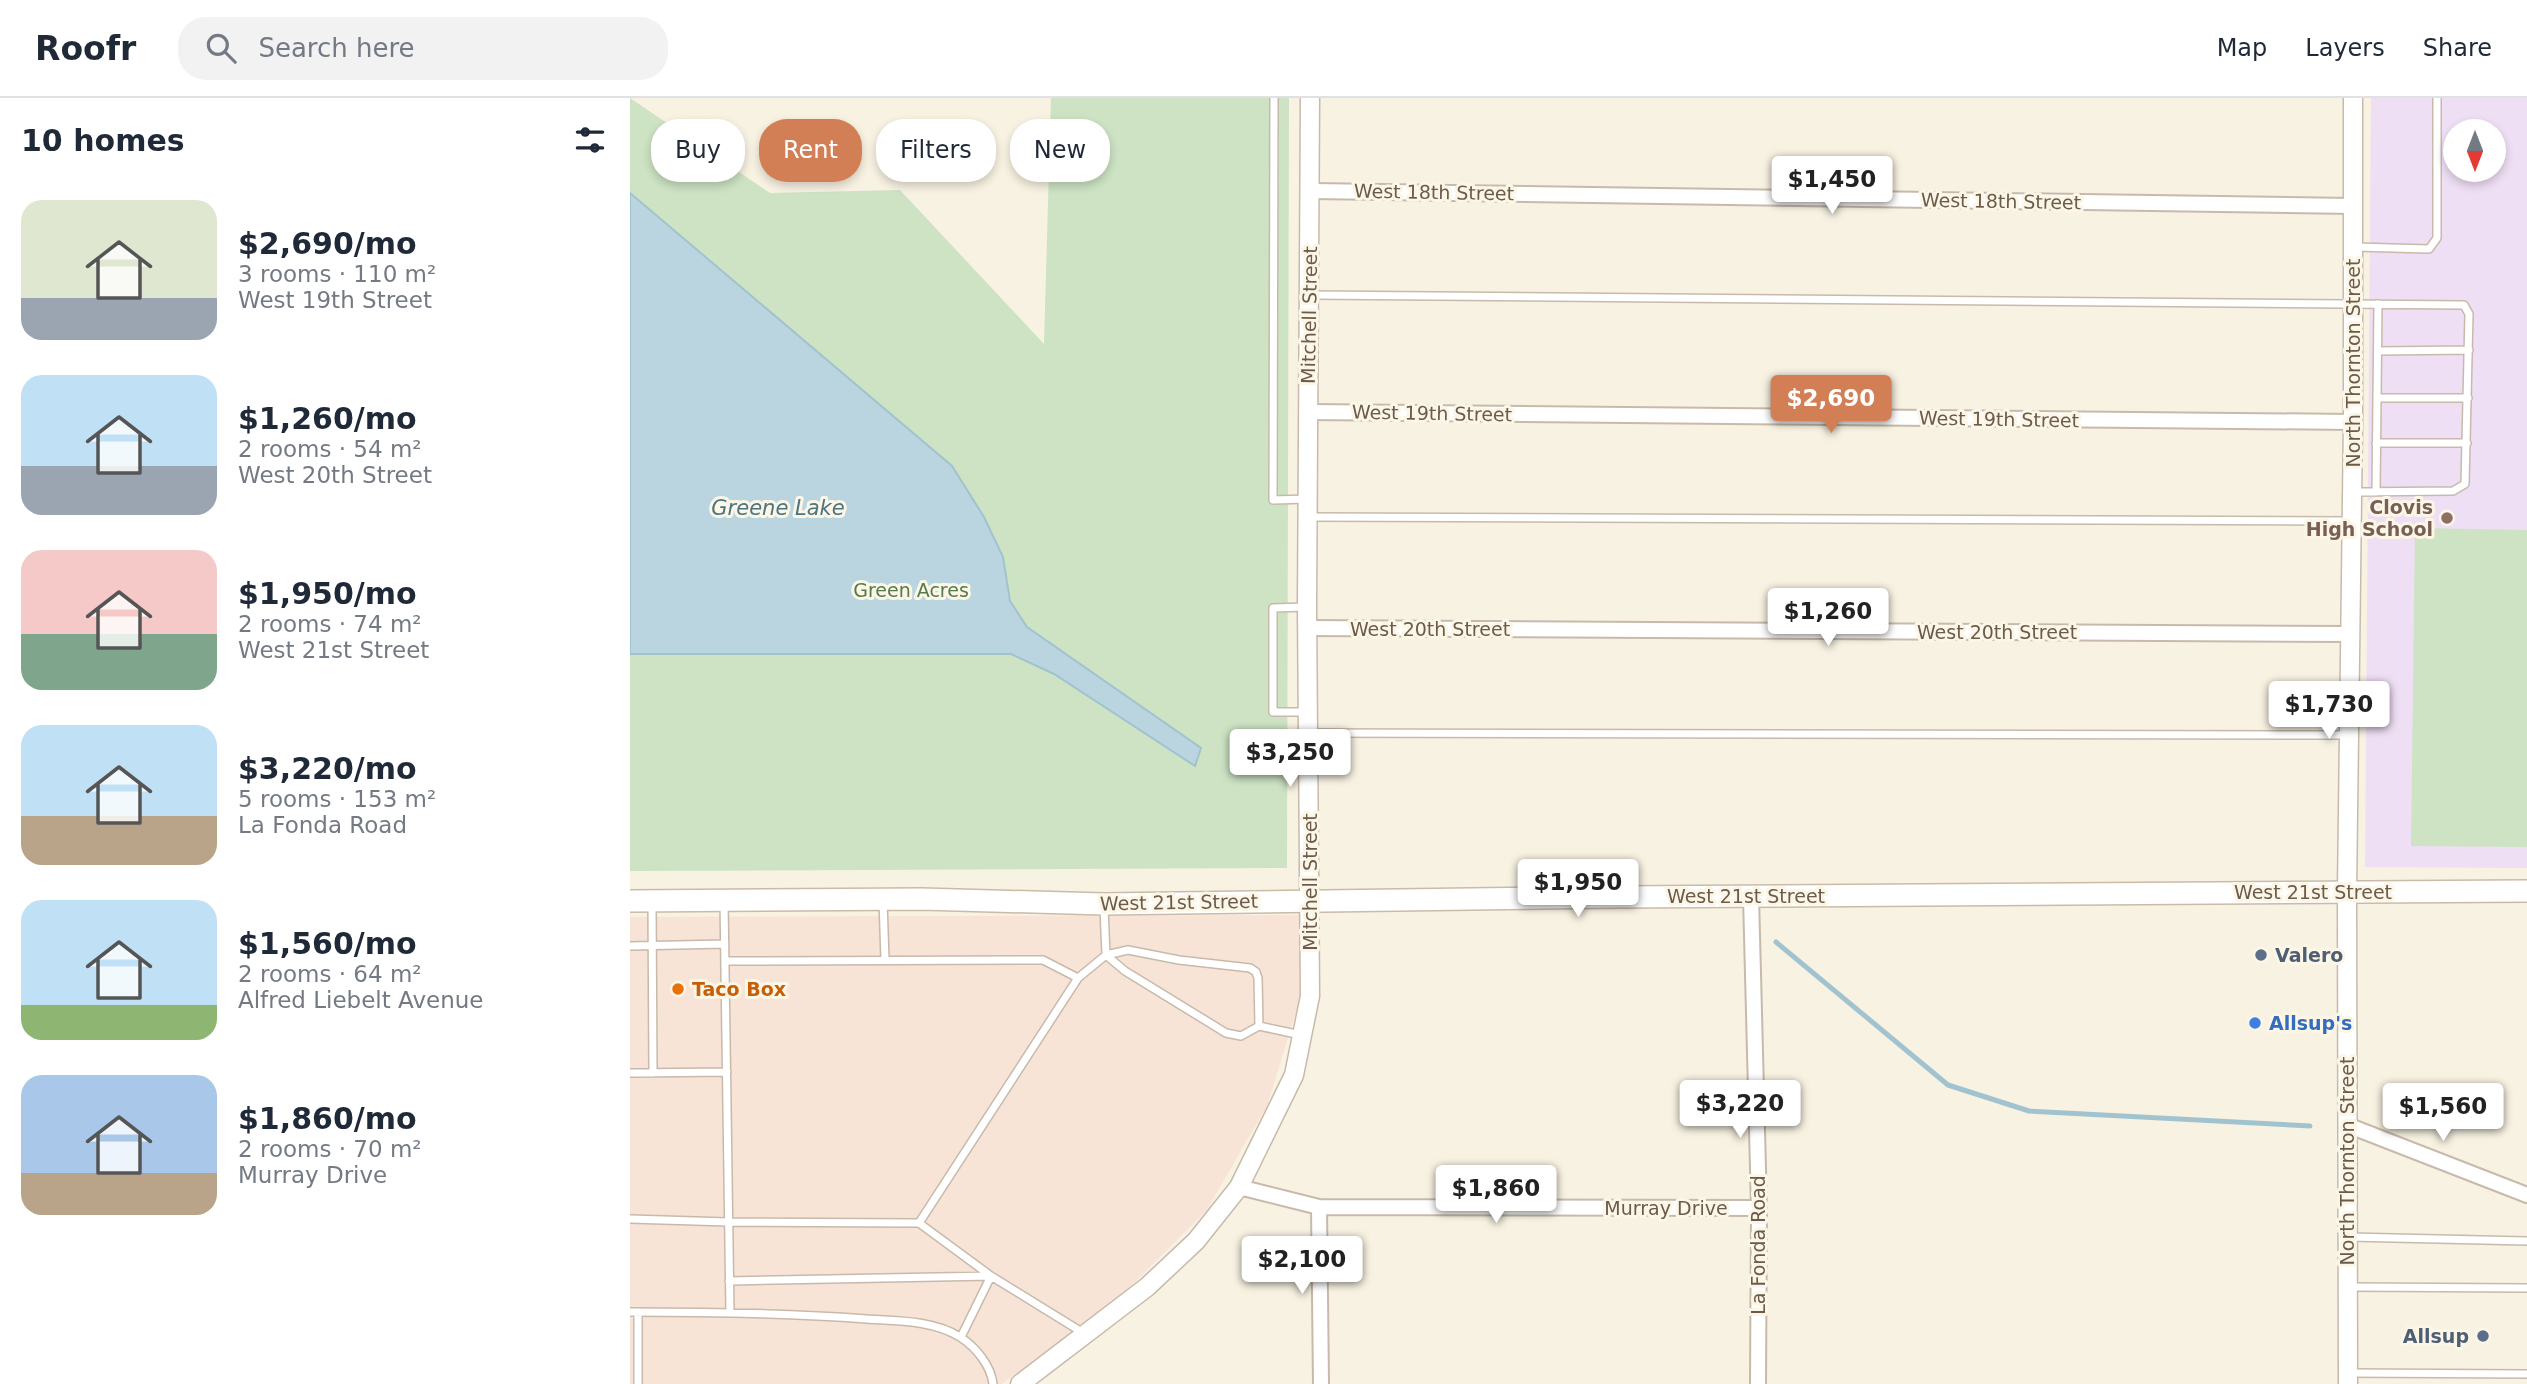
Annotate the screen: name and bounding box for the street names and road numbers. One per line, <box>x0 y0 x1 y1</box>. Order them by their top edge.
street label: West 18th Street <box>1354 180 1514 204</box>
street label: West 18th Street <box>1921 189 2081 213</box>
street label: Mitchell Street <box>1297 246 1321 384</box>
street label: North Thornton Street <box>2342 259 2364 467</box>
street label: West 19th Street <box>1352 401 1512 425</box>
street label: West 19th Street <box>1919 407 2079 431</box>
street label: West 20th Street <box>1350 618 1510 640</box>
street label: West 20th Street <box>1917 621 2077 643</box>
street label: Mitchell Street <box>1299 813 1321 951</box>
street label: West 21st Street <box>2234 881 2392 903</box>
street label: West 21st Street <box>1667 885 1825 907</box>
street label: West 21st Street <box>1100 890 1258 914</box>
street label: North Thornton Street <box>2336 1057 2358 1265</box>
street label: La Fonda Road <box>1747 1175 1769 1315</box>
street label: Murray Drive <box>1604 1197 1728 1219</box>

